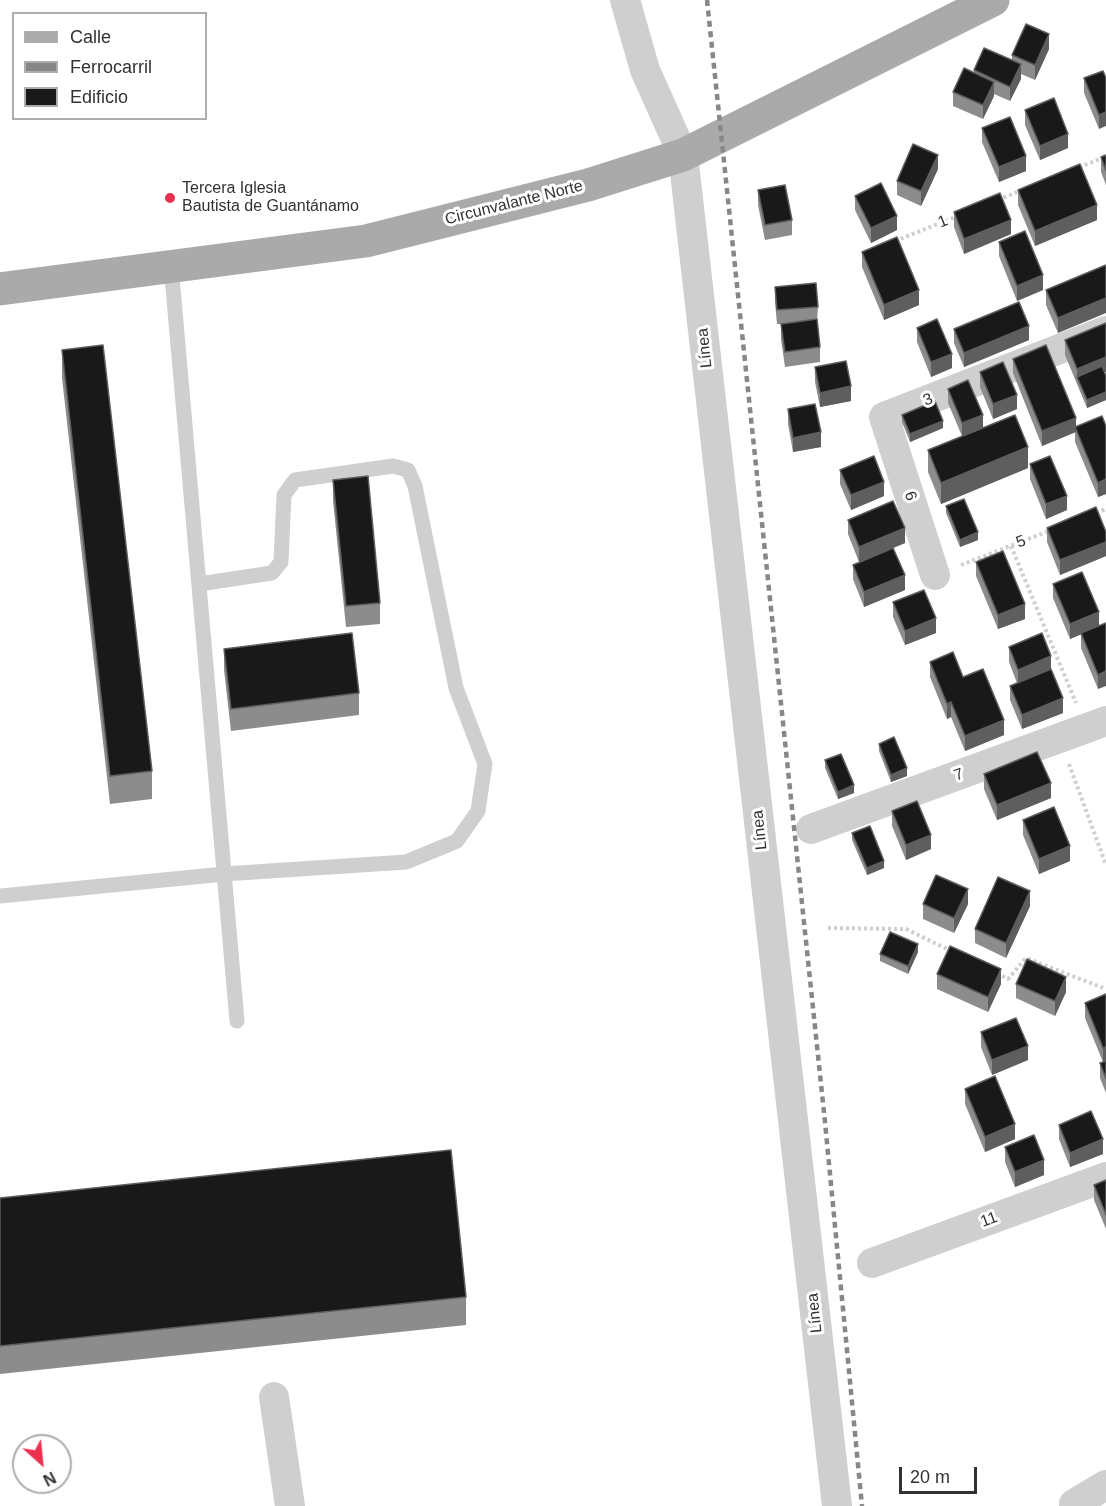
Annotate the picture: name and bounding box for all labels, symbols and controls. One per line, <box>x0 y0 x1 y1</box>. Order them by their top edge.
legend <box>12 12 207 120</box>
text: Calle <box>70 27 111 47</box>
text: Ferrocarril <box>70 57 152 77</box>
text: Edificio <box>70 87 128 107</box>
street label: Circunvalante Norte <box>443 177 585 229</box>
place label: Tercera Iglesia Bautista de Guantánamo <box>182 179 359 217</box>
marker: Tercera Iglesia Bautista de Guantánamo <box>163 191 177 205</box>
street label: 1 <box>935 211 951 233</box>
street label: Línea <box>693 327 717 369</box>
street label: 3 <box>920 389 936 411</box>
street label: 6 <box>899 489 921 503</box>
street label: 5 <box>1013 531 1029 553</box>
street label: 7 <box>952 764 966 786</box>
street label: Línea <box>748 809 772 851</box>
street label: 11 <box>978 1208 1000 1232</box>
street label: Línea <box>803 1292 827 1334</box>
north arrow <box>12 1434 72 1494</box>
scale bar <box>902 1455 980 1493</box>
text: 20 m <box>910 1467 950 1487</box>
text: N <box>40 1469 59 1489</box>

